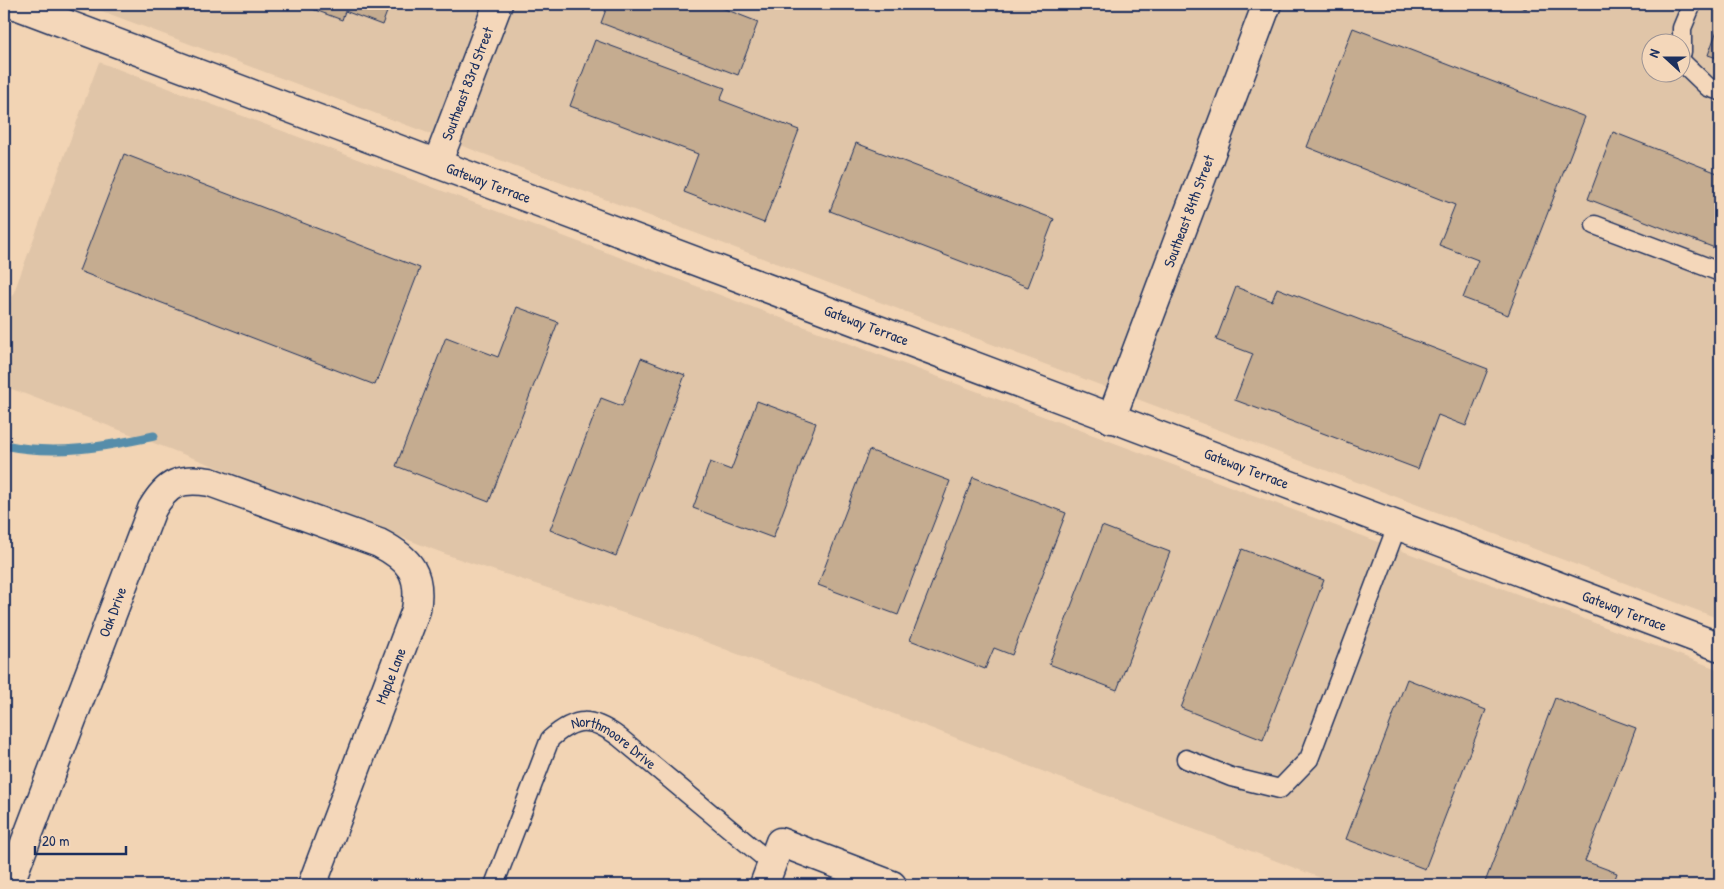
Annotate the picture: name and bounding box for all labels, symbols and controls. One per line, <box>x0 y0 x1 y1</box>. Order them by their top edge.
street label: Southeast 83rd Street <box>436 23 499 143</box>
north arrow <box>1642 32 1692 82</box>
text: N <box>1643 46 1664 60</box>
street label: Southeast 84th Street <box>1158 151 1220 270</box>
street label: Gateway Terrace <box>443 157 534 208</box>
street label: Gateway Terrace <box>821 299 912 351</box>
street label: Gateway Terrace <box>1201 443 1292 494</box>
street label: Oak Drive <box>93 584 131 640</box>
street label: Gateway Terrace <box>1579 585 1670 636</box>
street label: Maple Lane <box>370 645 411 707</box>
street label: Northmoore Drive <box>568 711 661 774</box>
scale bar <box>35 824 126 856</box>
text: 20 m <box>42 830 69 851</box>

